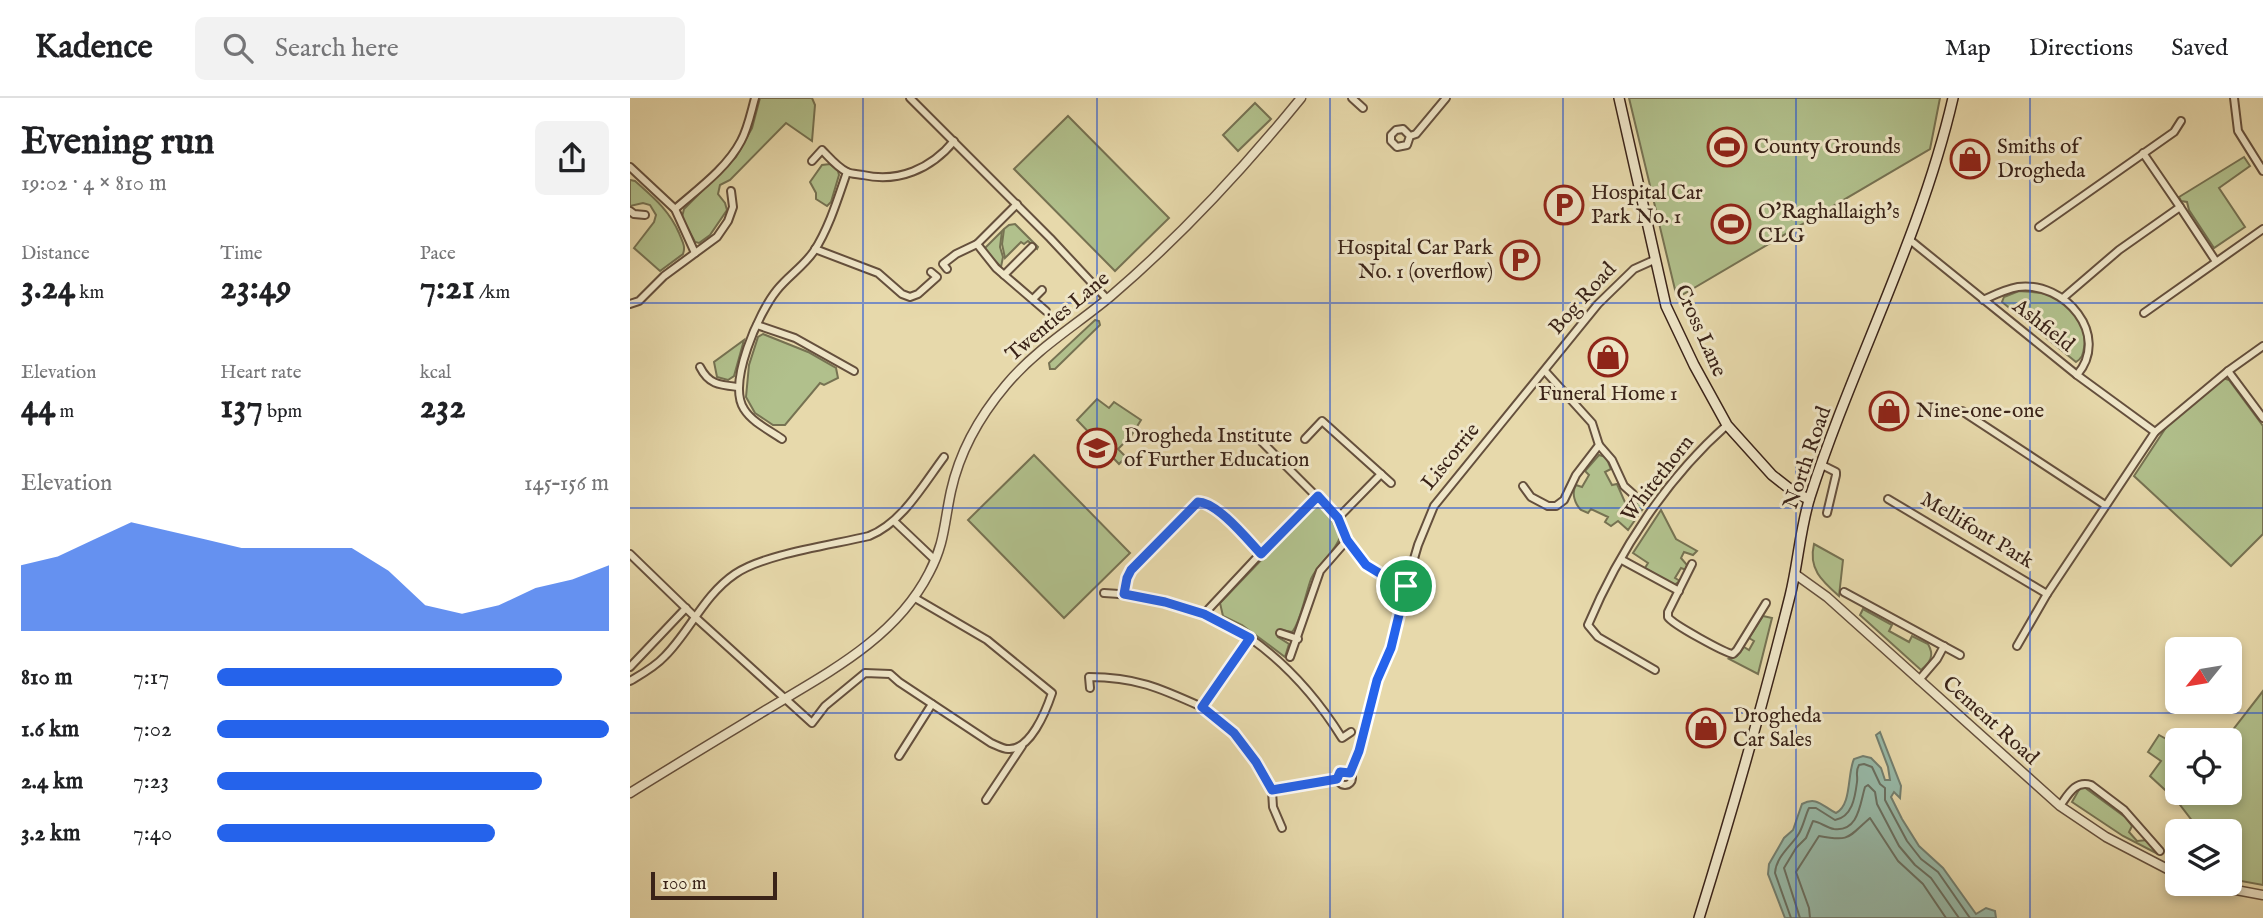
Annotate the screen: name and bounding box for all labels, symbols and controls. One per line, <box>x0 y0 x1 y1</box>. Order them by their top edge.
search box <box>195 17 685 80</box>
text: Kadence <box>35 27 153 69</box>
icon: search <box>219 29 257 67</box>
text: Search here <box>275 32 399 65</box>
text: Map <box>1945 33 1991 64</box>
text: Directions <box>2029 33 2133 64</box>
text: Saved <box>2171 33 2228 64</box>
text: Evening run <box>21 119 215 167</box>
button: share <box>535 121 609 195</box>
sports icon: County Grounds <box>1706 126 1748 168</box>
place label: County Grounds <box>1754 134 1901 161</box>
place label: Smiths of Drogheda <box>1997 134 2086 185</box>
shop icon: Smiths of Drogheda <box>1949 138 1991 180</box>
text: 19:02 · 4 × 810 m <box>21 169 167 198</box>
place label: Hospital Car Park No. 1 <box>1591 180 1703 231</box>
parking icon: Hospital Car Park No. 1 <box>1543 184 1585 226</box>
place label: O'Raghallaigh's CLG <box>1758 199 1900 250</box>
sports icon: O'Raghallaigh's CLG <box>1710 203 1752 245</box>
place label: Hospital Car Park No. 1 (overflow) <box>1337 235 1494 286</box>
parking icon: Hospital Car Park No. 1 (overflow) <box>1499 239 1541 281</box>
text: Distance <box>21 242 90 266</box>
text: Time <box>220 242 263 266</box>
text: Pace <box>420 242 456 266</box>
street label: Bog Road <box>1543 256 1623 341</box>
text: 3.24 <box>21 266 75 311</box>
text: 23:49 <box>220 266 292 311</box>
text: 7:21 <box>420 266 475 311</box>
street label: Twenties Lane <box>1001 266 1116 368</box>
text: km <box>75 281 104 305</box>
text: /km <box>475 281 510 305</box>
street label: Cross Lane <box>1668 281 1732 382</box>
street label: Ashfield <box>2006 293 2080 359</box>
shop icon: Funeral Home 1 <box>1587 336 1629 378</box>
text: Elevation <box>21 361 96 385</box>
text: Heart rate <box>220 361 301 385</box>
text: kcal <box>420 361 451 385</box>
place label: Funeral Home 1 <box>1538 381 1678 408</box>
text: 44 <box>21 385 55 430</box>
text: 137 <box>220 385 263 430</box>
text: 232 <box>420 385 466 430</box>
shop icon: Nine-one-one <box>1868 390 1910 432</box>
place label: Nine-one-one <box>1916 398 2044 425</box>
text: m <box>55 400 74 424</box>
text: bpm <box>263 400 302 424</box>
street label: North Road <box>1778 402 1838 513</box>
street label: Liscorrie <box>1416 418 1487 496</box>
place label: Drogheda Institute of Further Education <box>1124 423 1309 474</box>
school or university icon: Drogheda Institute of Further Education <box>1076 427 1118 469</box>
street label: Whitethorn <box>1616 430 1700 528</box>
text: Elevation <box>21 469 112 498</box>
text: 145–156 m <box>524 469 609 498</box>
street label: Mellifont Park <box>1915 486 2039 576</box>
pin <box>1376 556 1436 616</box>
icon: arrive <box>1387 567 1425 605</box>
north arrow <box>2165 637 2242 714</box>
map controls <box>2165 637 2242 896</box>
text: 810 m <box>21 663 73 692</box>
text: 7:17 <box>133 663 169 692</box>
street label: Cement Road <box>1936 671 2045 772</box>
place label: Drogheda Car Sales <box>1733 703 1822 754</box>
shop icon: Drogheda Car Sales <box>1685 707 1727 749</box>
text: 1.6 km <box>21 715 79 744</box>
text: 7:02 <box>133 715 172 744</box>
button: locate <box>2165 728 2242 805</box>
text: 2.4 km <box>21 767 83 796</box>
text: 7:23 <box>133 767 169 796</box>
text: 3.2 km <box>21 819 80 848</box>
text: 7:40 <box>133 819 172 848</box>
button: layers <box>2165 819 2242 896</box>
scale bar <box>651 869 777 901</box>
text: 100 m <box>662 872 706 896</box>

